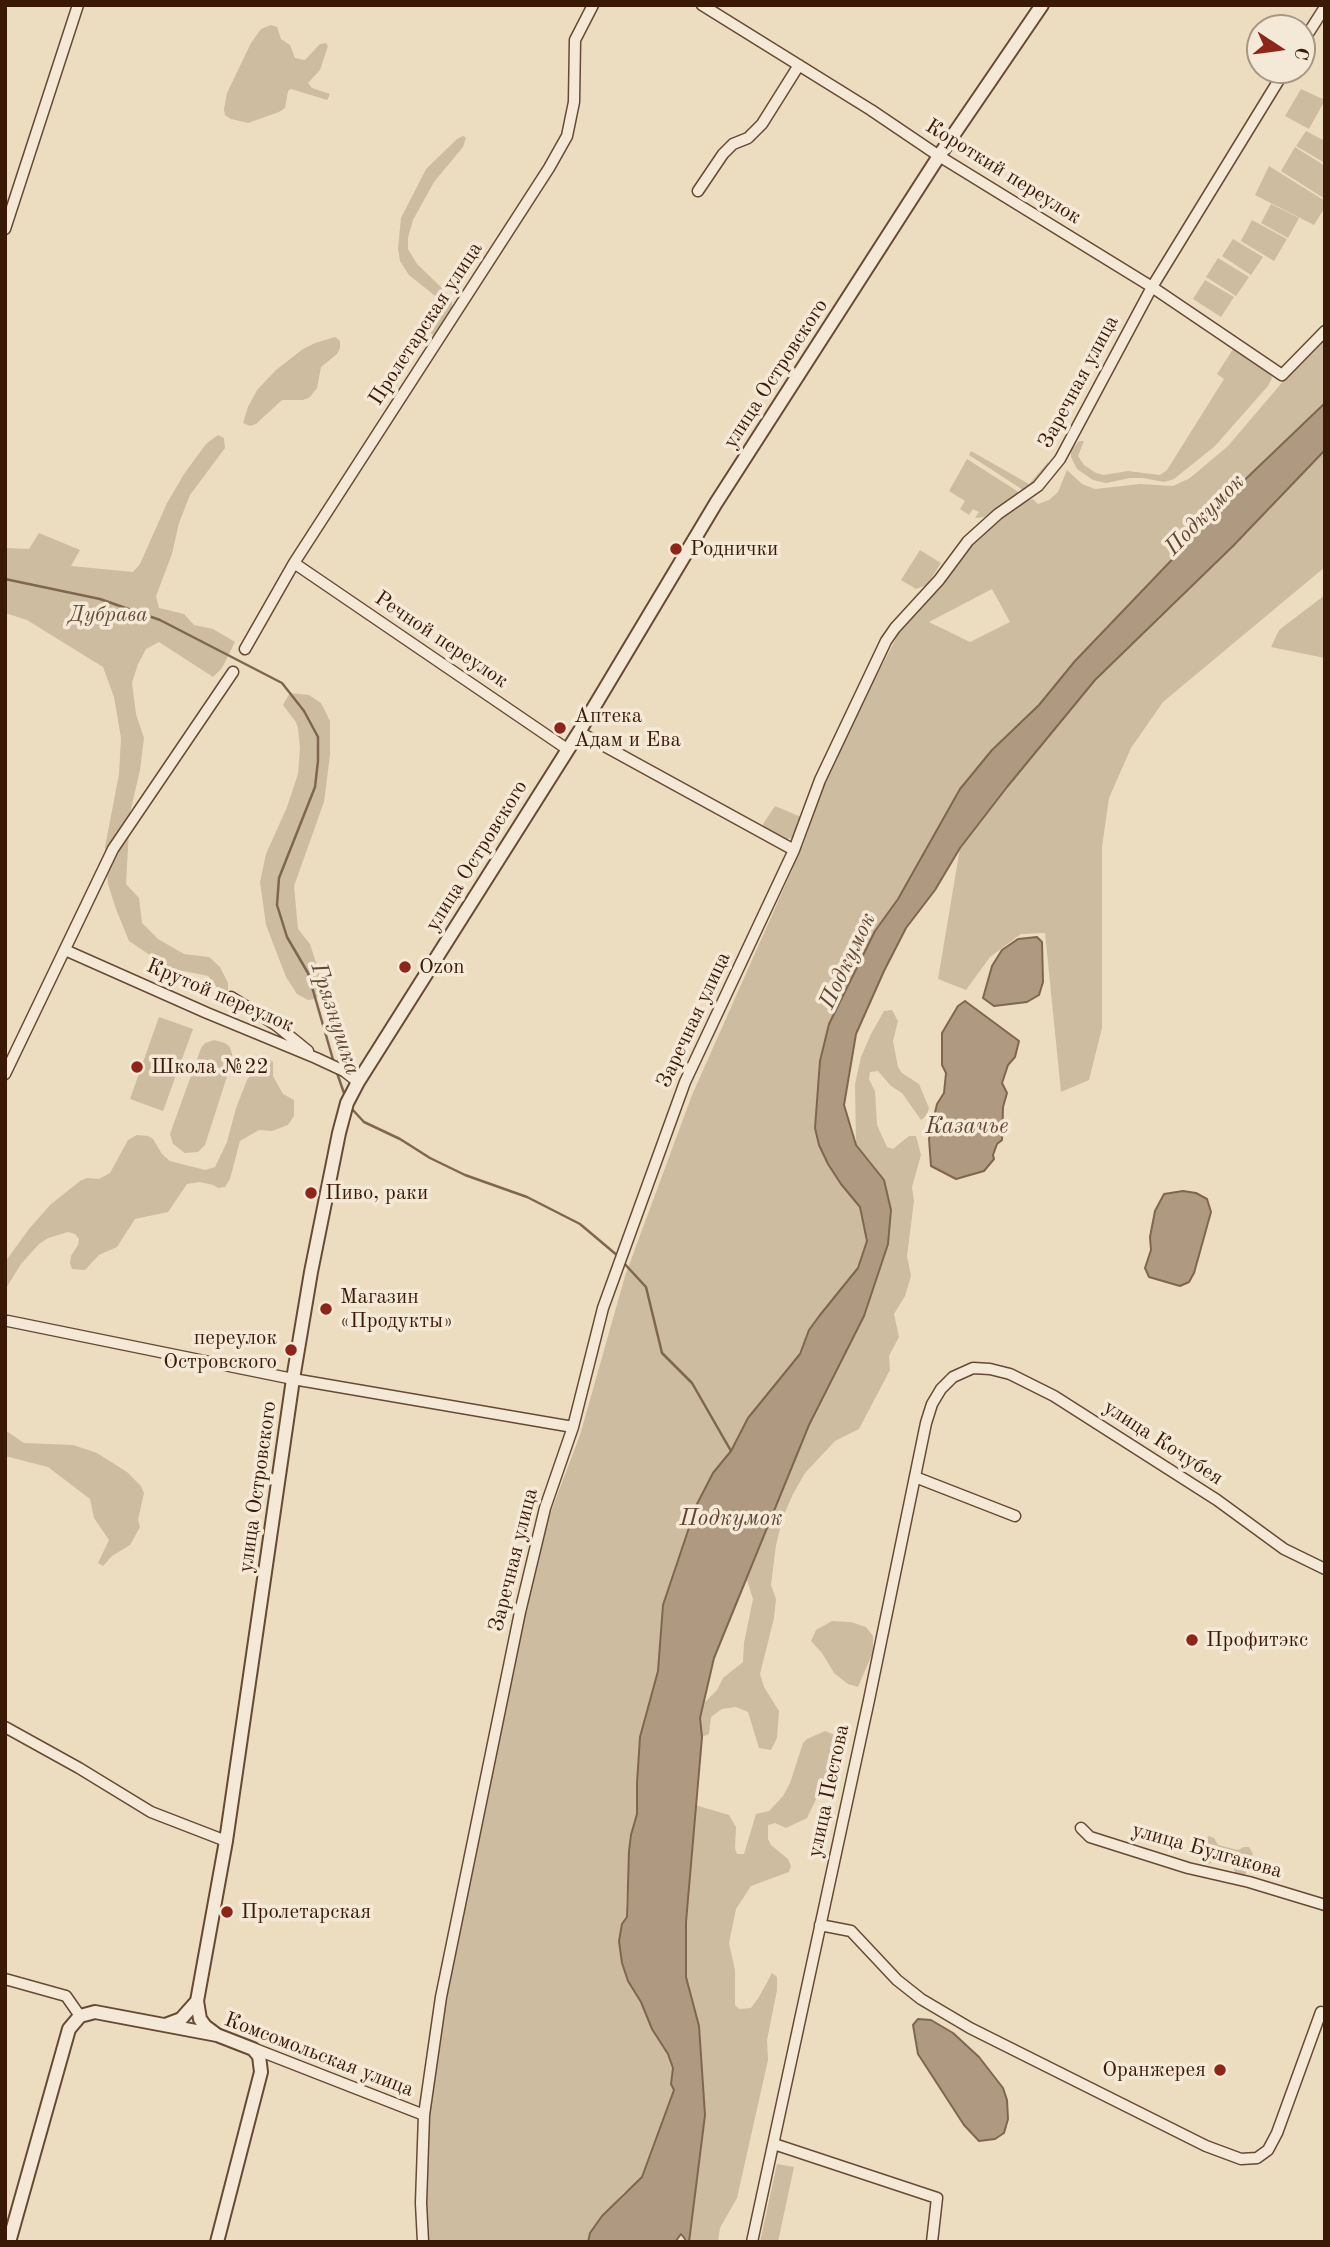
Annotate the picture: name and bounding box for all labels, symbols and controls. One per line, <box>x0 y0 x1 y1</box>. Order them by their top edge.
north arrow <box>1246 14 1316 84</box>
text: С <box>1289 45 1311 62</box>
street label: Короткий переулок <box>920 114 1086 230</box>
street label: Пролетарская улица <box>364 238 488 410</box>
street label: улица Островского <box>718 294 834 454</box>
street label: Заречная улица <box>1033 311 1125 453</box>
water label: Подкумок <box>1159 468 1251 562</box>
place label: Роднички <box>690 536 778 562</box>
marker: Роднички <box>668 541 684 557</box>
street label: Речной переулок <box>369 586 513 694</box>
park label: Дубрава <box>69 602 147 628</box>
place label: Аптека Адам и Ева <box>574 703 681 753</box>
marker: Аптека Адам и Ева <box>552 720 568 736</box>
street label: улица Островского <box>420 776 534 936</box>
water label: Подкумок <box>814 908 882 1014</box>
street label: Заречная улица <box>652 948 736 1092</box>
street label: Крутой переулок <box>143 954 297 1038</box>
place label: Ozon <box>419 954 465 980</box>
water label: Грязнушка <box>304 959 366 1079</box>
marker: Ozon <box>397 959 413 975</box>
place label: Школа №22 <box>151 1054 269 1080</box>
marker: Школа №22 <box>129 1059 145 1075</box>
water label: Казачье <box>926 1113 1008 1141</box>
place label: Пиво, раки <box>325 1180 428 1206</box>
marker: Пиво, раки <box>303 1185 319 1201</box>
place label: Магазин «Продукты» <box>340 1284 453 1334</box>
marker: Магазин «Продукты» <box>318 1301 334 1317</box>
place label: переулок Островского <box>163 1325 277 1375</box>
marker: переулок Островского <box>283 1342 299 1358</box>
street label: улица Кочубея <box>1098 1395 1228 1491</box>
street label: улица Островского <box>233 1399 283 1575</box>
street label: Заречная улица <box>484 1486 544 1634</box>
water label: Подкумок <box>679 1505 783 1533</box>
place label: Профитэкс <box>1206 1627 1308 1653</box>
marker: Профитэкс <box>1184 1632 1200 1648</box>
street label: улица Пестова <box>803 1722 855 1860</box>
street label: улица Булгакова <box>1129 1817 1285 1885</box>
place label: Пролетарская <box>241 1899 371 1925</box>
marker: Пролетарская <box>219 1904 235 1920</box>
street label: Комсомольская улица <box>221 2007 417 2103</box>
place label: Оранжерея <box>1102 2057 1206 2083</box>
marker: Оранжерея <box>1212 2062 1228 2078</box>

